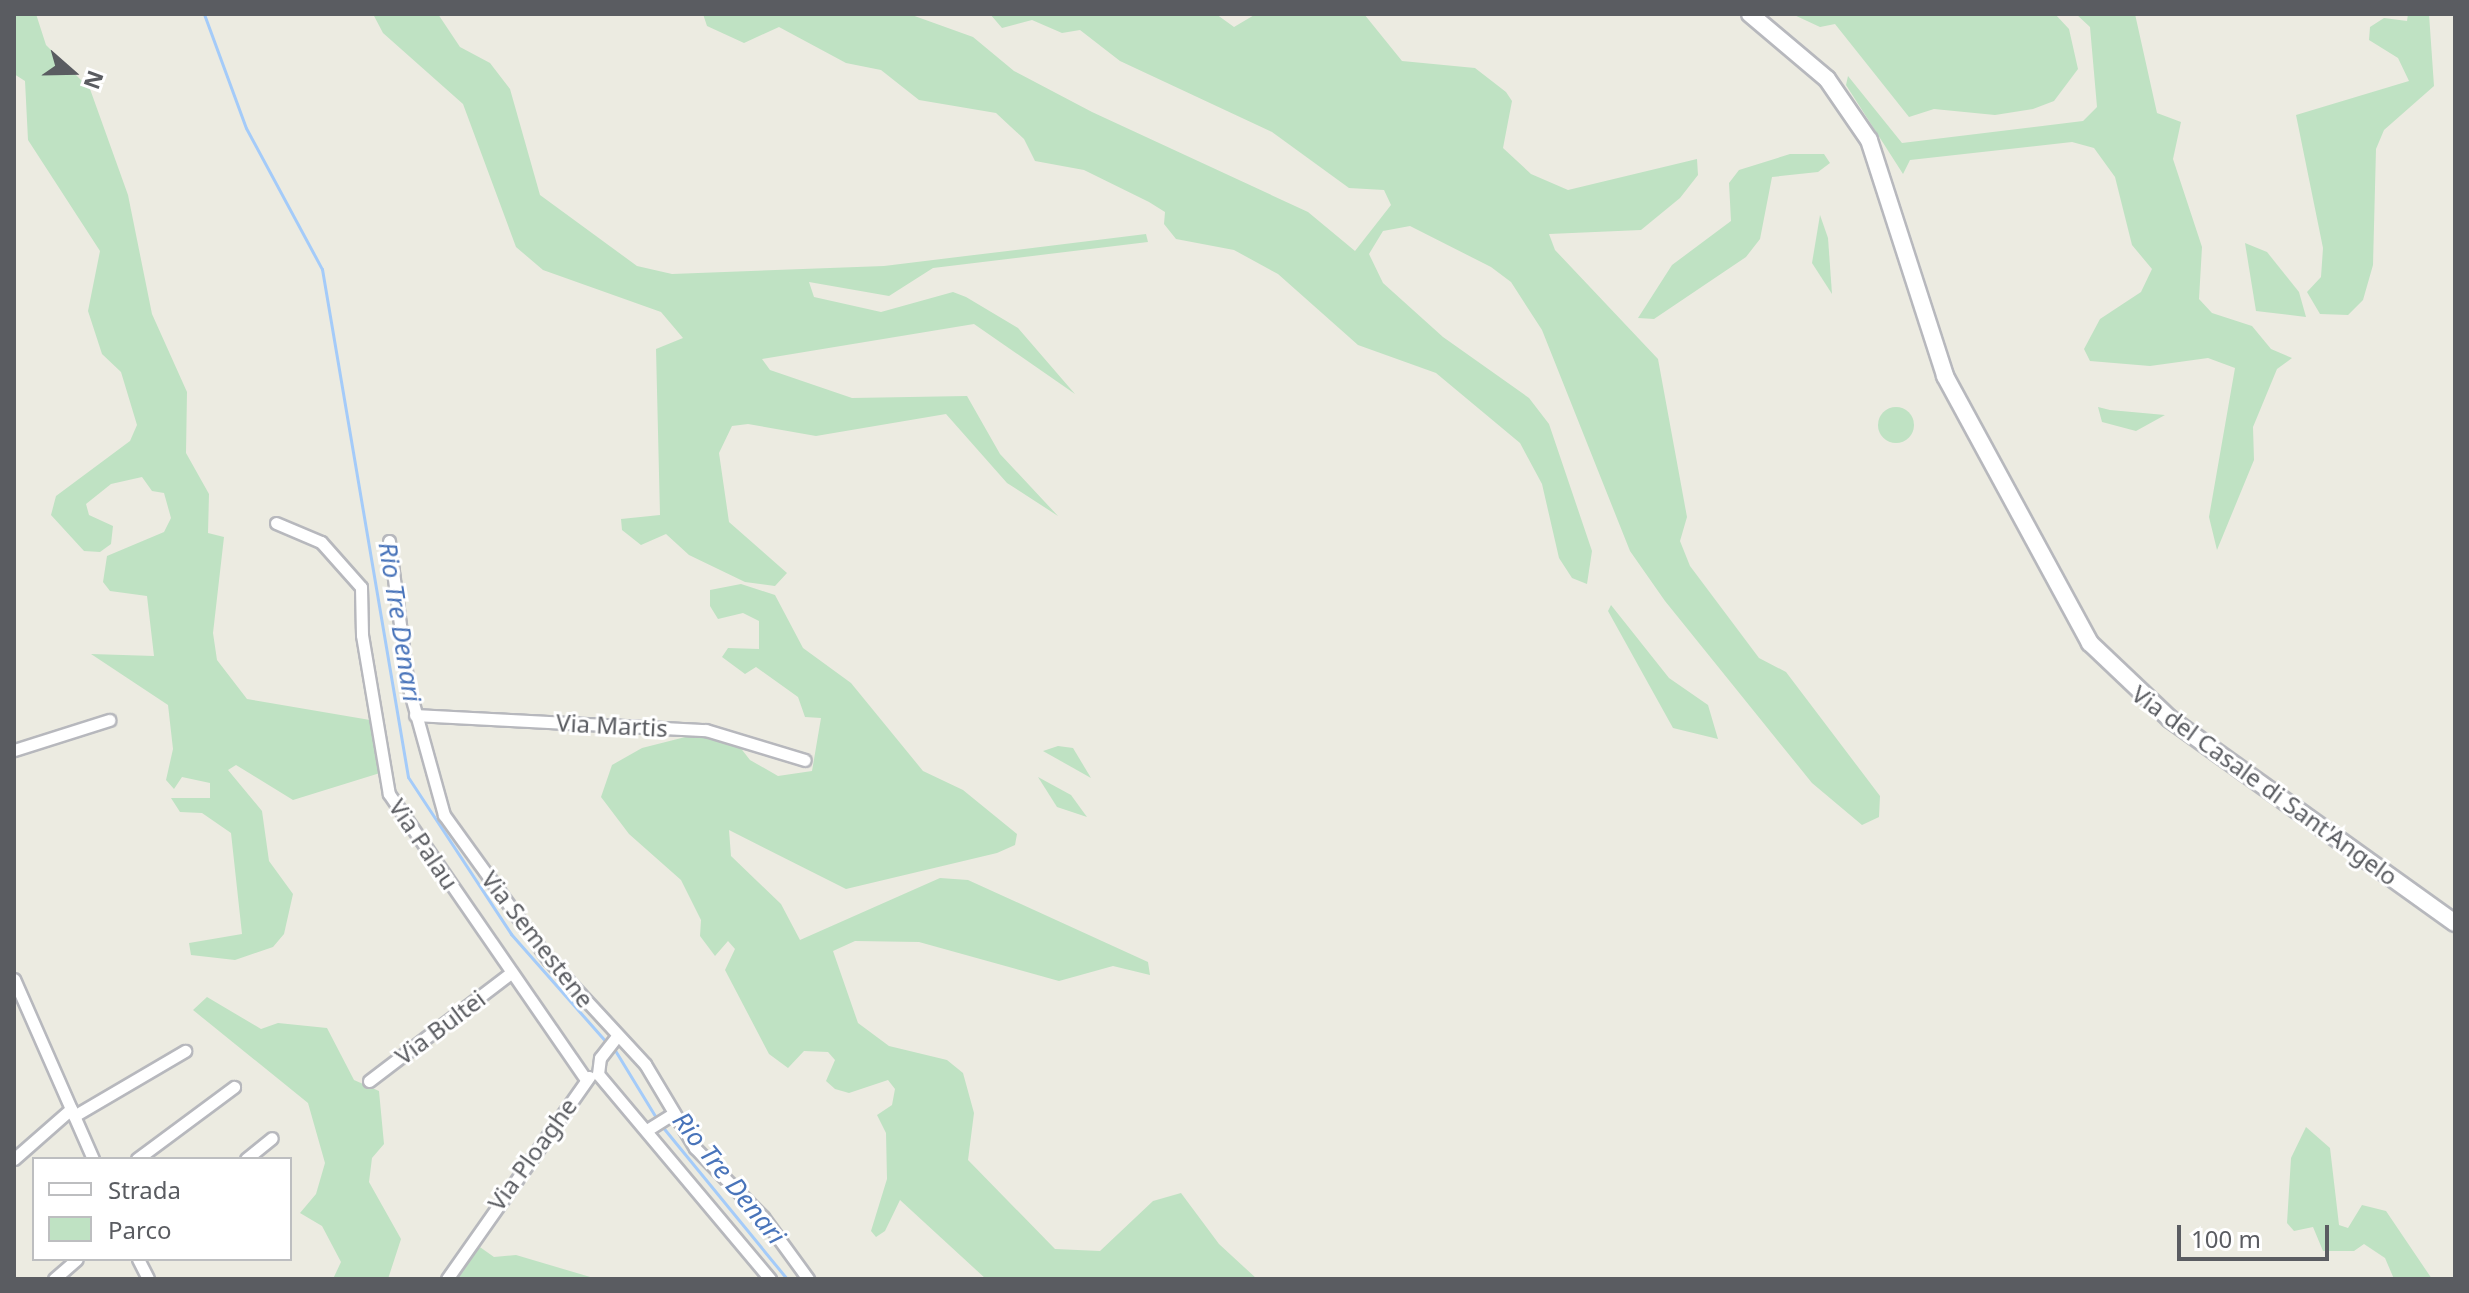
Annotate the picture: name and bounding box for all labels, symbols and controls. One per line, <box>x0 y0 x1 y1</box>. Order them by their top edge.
north arrow <box>32 32 112 112</box>
text: N <box>77 67 112 94</box>
water label: Rio Tre Denari <box>372 540 428 704</box>
street label: Via del Casale di Sant'Angelo <box>2127 679 2403 891</box>
street label: Via Martis <box>555 708 669 742</box>
street label: Via Palau <box>383 793 465 895</box>
street label: Via Semestene <box>476 865 600 1013</box>
street label: Via Bultei <box>389 984 491 1070</box>
street label: Via Ploaghe <box>482 1092 582 1216</box>
water label: Rio Tre Denari <box>666 1105 792 1251</box>
legend <box>32 1157 292 1261</box>
text: Strada <box>108 1173 181 1206</box>
scale bar <box>2181 1209 2333 1259</box>
text: Parco <box>108 1213 171 1246</box>
text: 100 m <box>2191 1222 2261 1255</box>

